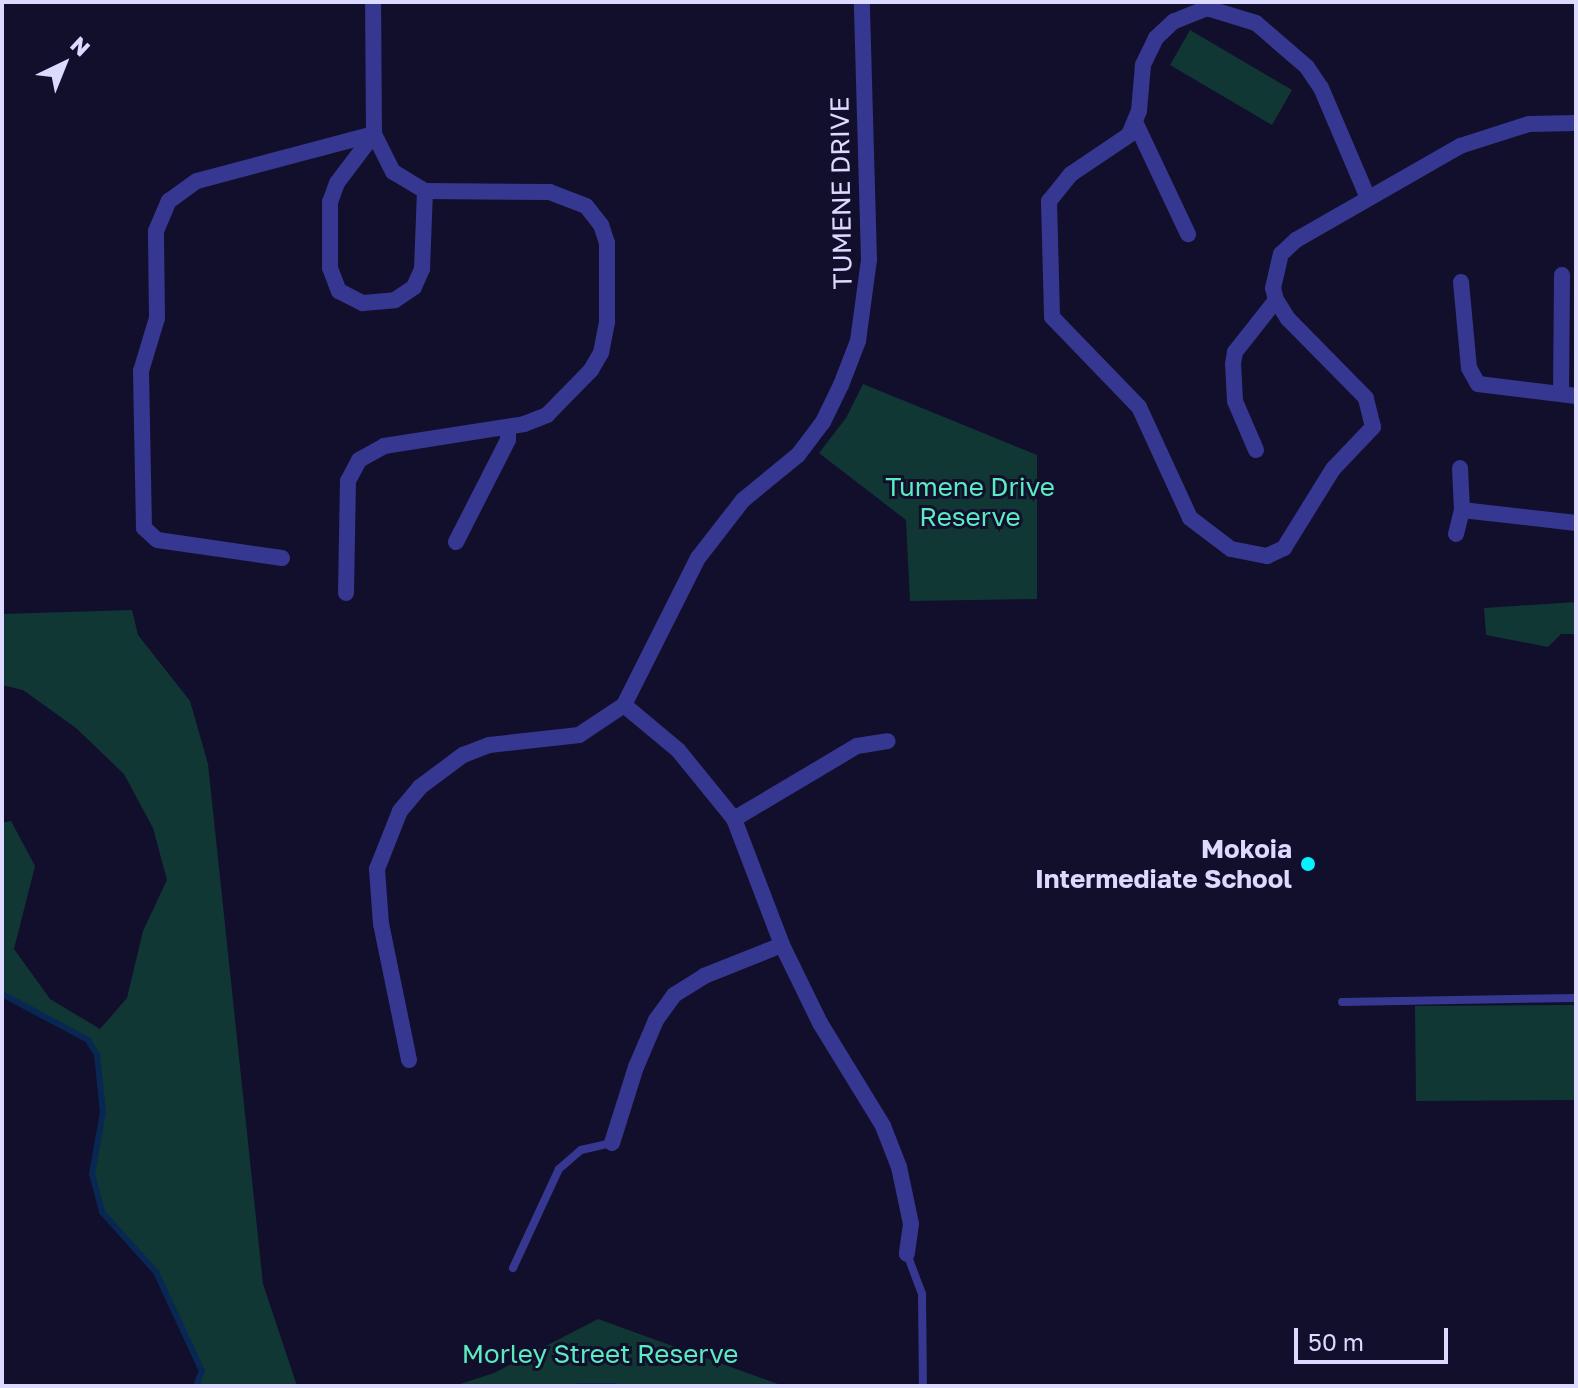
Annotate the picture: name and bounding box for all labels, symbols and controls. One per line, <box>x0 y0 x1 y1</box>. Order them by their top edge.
north arrow <box>24 24 104 104</box>
text: N <box>65 30 96 62</box>
street label: TUMENE DRIVE <box>824 96 858 290</box>
park label: Tumene Drive Reserve <box>885 471 1055 532</box>
place label: Mokoia Intermediate School <box>1035 833 1292 894</box>
marker: Mokoia Intermediate School <box>1299 855 1317 873</box>
scale bar <box>1298 1312 1452 1362</box>
text: 50 m <box>1308 1327 1364 1356</box>
park label: Morley Street Reserve <box>462 1338 738 1370</box>

